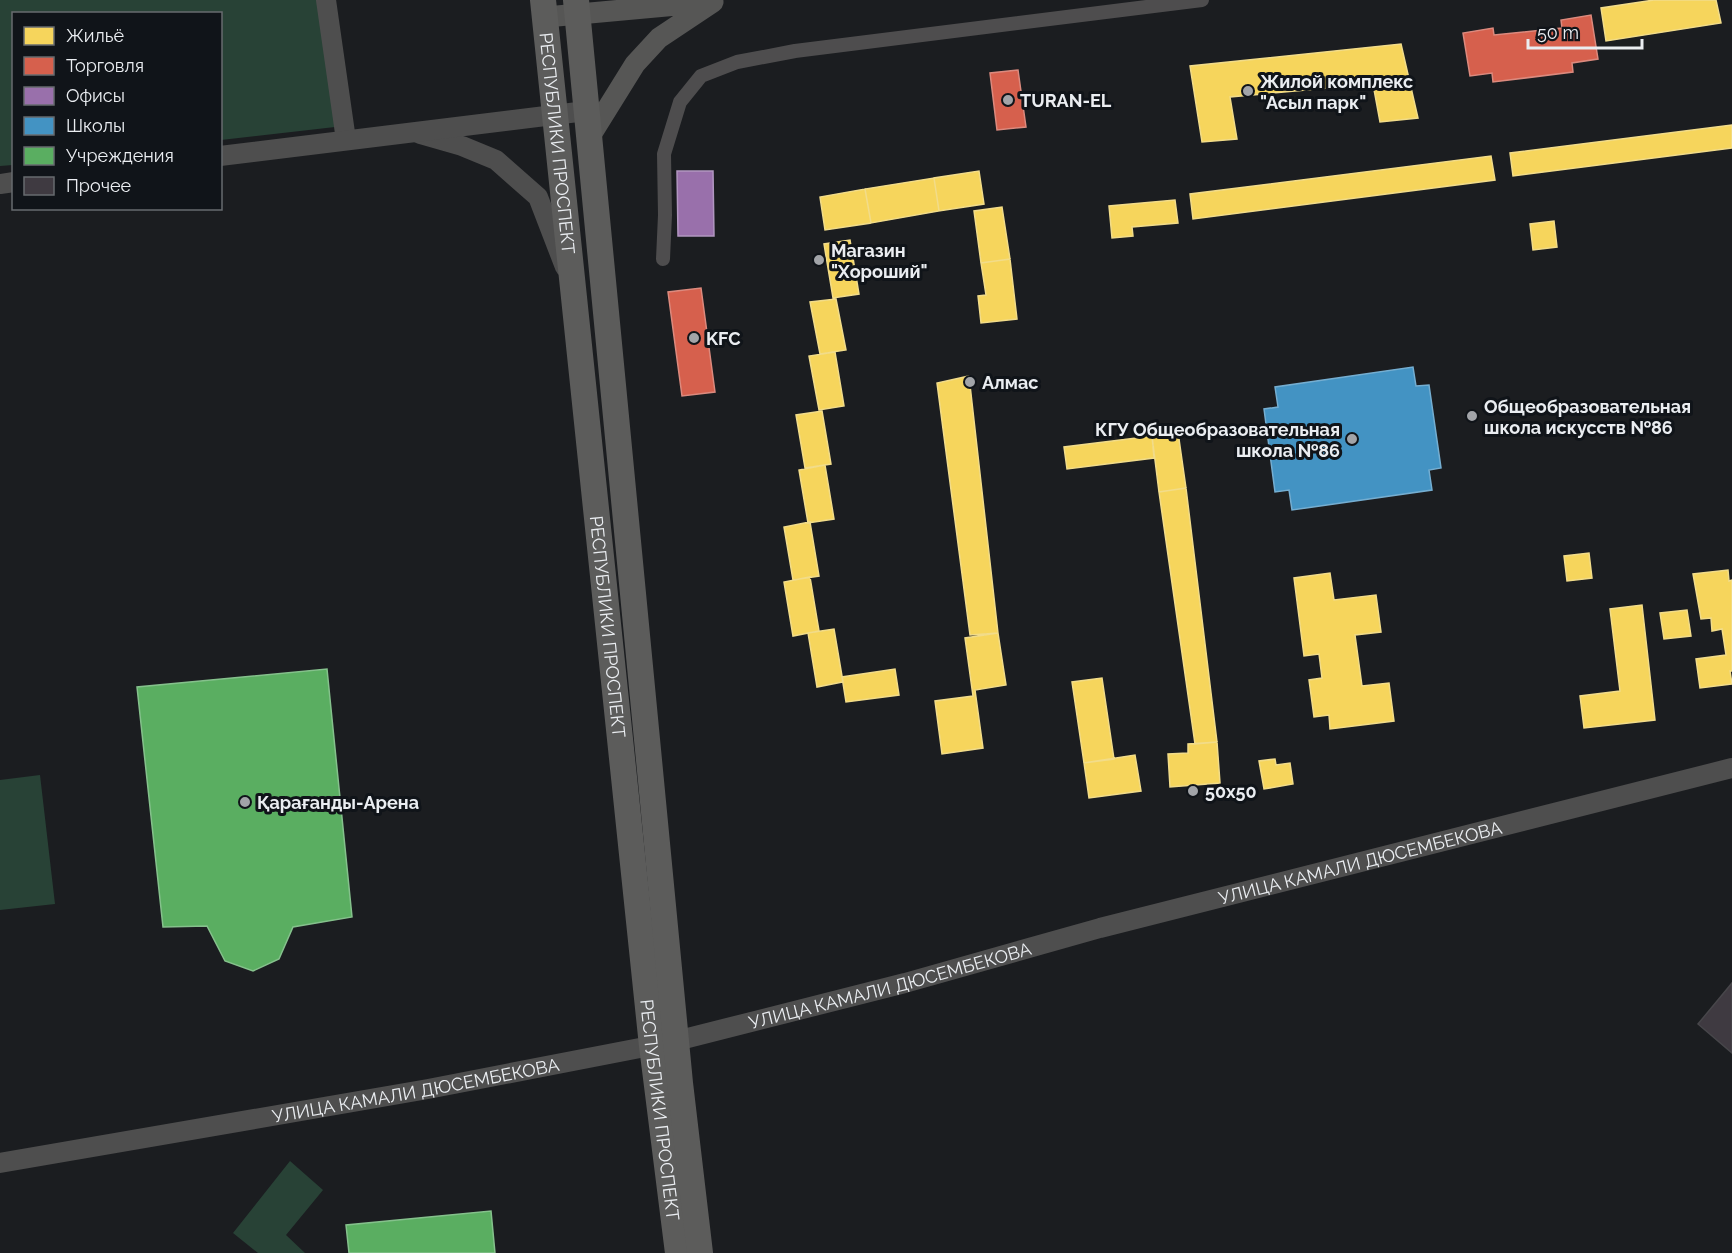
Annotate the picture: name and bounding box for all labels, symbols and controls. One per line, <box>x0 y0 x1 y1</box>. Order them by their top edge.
legend <box>12 12 222 210</box>
scale bar <box>1528 12 1642 50</box>
text: 50 m <box>1537 22 1579 43</box>
text: Жильё <box>66 25 124 46</box>
street label: РЕСПУБЛИКИ ПРОСПЕКТ <box>536 31 580 255</box>
text: Торговля <box>66 55 144 76</box>
place label: Жилой комплекс "Асыл парк" <box>1260 71 1413 113</box>
marker: Жилой комплекс "Асыл парк" <box>1241 84 1255 98</box>
text: Офисы <box>66 85 125 106</box>
place label: TURAN-EL <box>1020 90 1112 111</box>
marker: TURAN-EL <box>1001 93 1015 107</box>
text: Школы <box>66 115 125 136</box>
text: Учреждения <box>66 145 174 166</box>
text: Прочее <box>66 175 132 196</box>
place label: Магазин "Хороший" <box>831 240 928 282</box>
marker: Магазин "Хороший" <box>812 253 826 267</box>
place label: KFC <box>706 328 741 349</box>
marker: KFC <box>687 331 701 345</box>
place label: Алмас <box>982 372 1038 393</box>
marker: Алмас <box>963 375 977 389</box>
place label: Общеобразовательная школа искусств №86 <box>1484 396 1691 438</box>
marker: Общеобразовательная школа искусств №86 <box>1465 409 1479 423</box>
place label: КГУ Общеобразовательная школа №86 <box>1095 419 1340 461</box>
marker: КГУ Общеобразовательная школа №86 <box>1345 432 1359 446</box>
street label: РЕСПУБЛИКИ ПРОСПЕКТ <box>586 515 630 738</box>
place label: 50х50 <box>1205 781 1257 802</box>
marker: 50х50 <box>1186 784 1200 798</box>
place label: Қарағанды-Арена <box>257 792 419 813</box>
marker: Қарағанды-Арена <box>238 795 252 809</box>
street label: УЛИЦА КАМАЛИ ДЮСЕМБЕКОВА <box>1216 816 1504 908</box>
street label: УЛИЦА КАМАЛИ ДЮСЕМБЕКОВА <box>746 937 1033 1033</box>
street label: РЕСПУБЛИКИ ПРОСПЕКТ <box>637 998 684 1222</box>
street label: УЛИЦА КАМАЛИ ДЮСЕМБЕКОВА <box>271 1053 561 1126</box>

